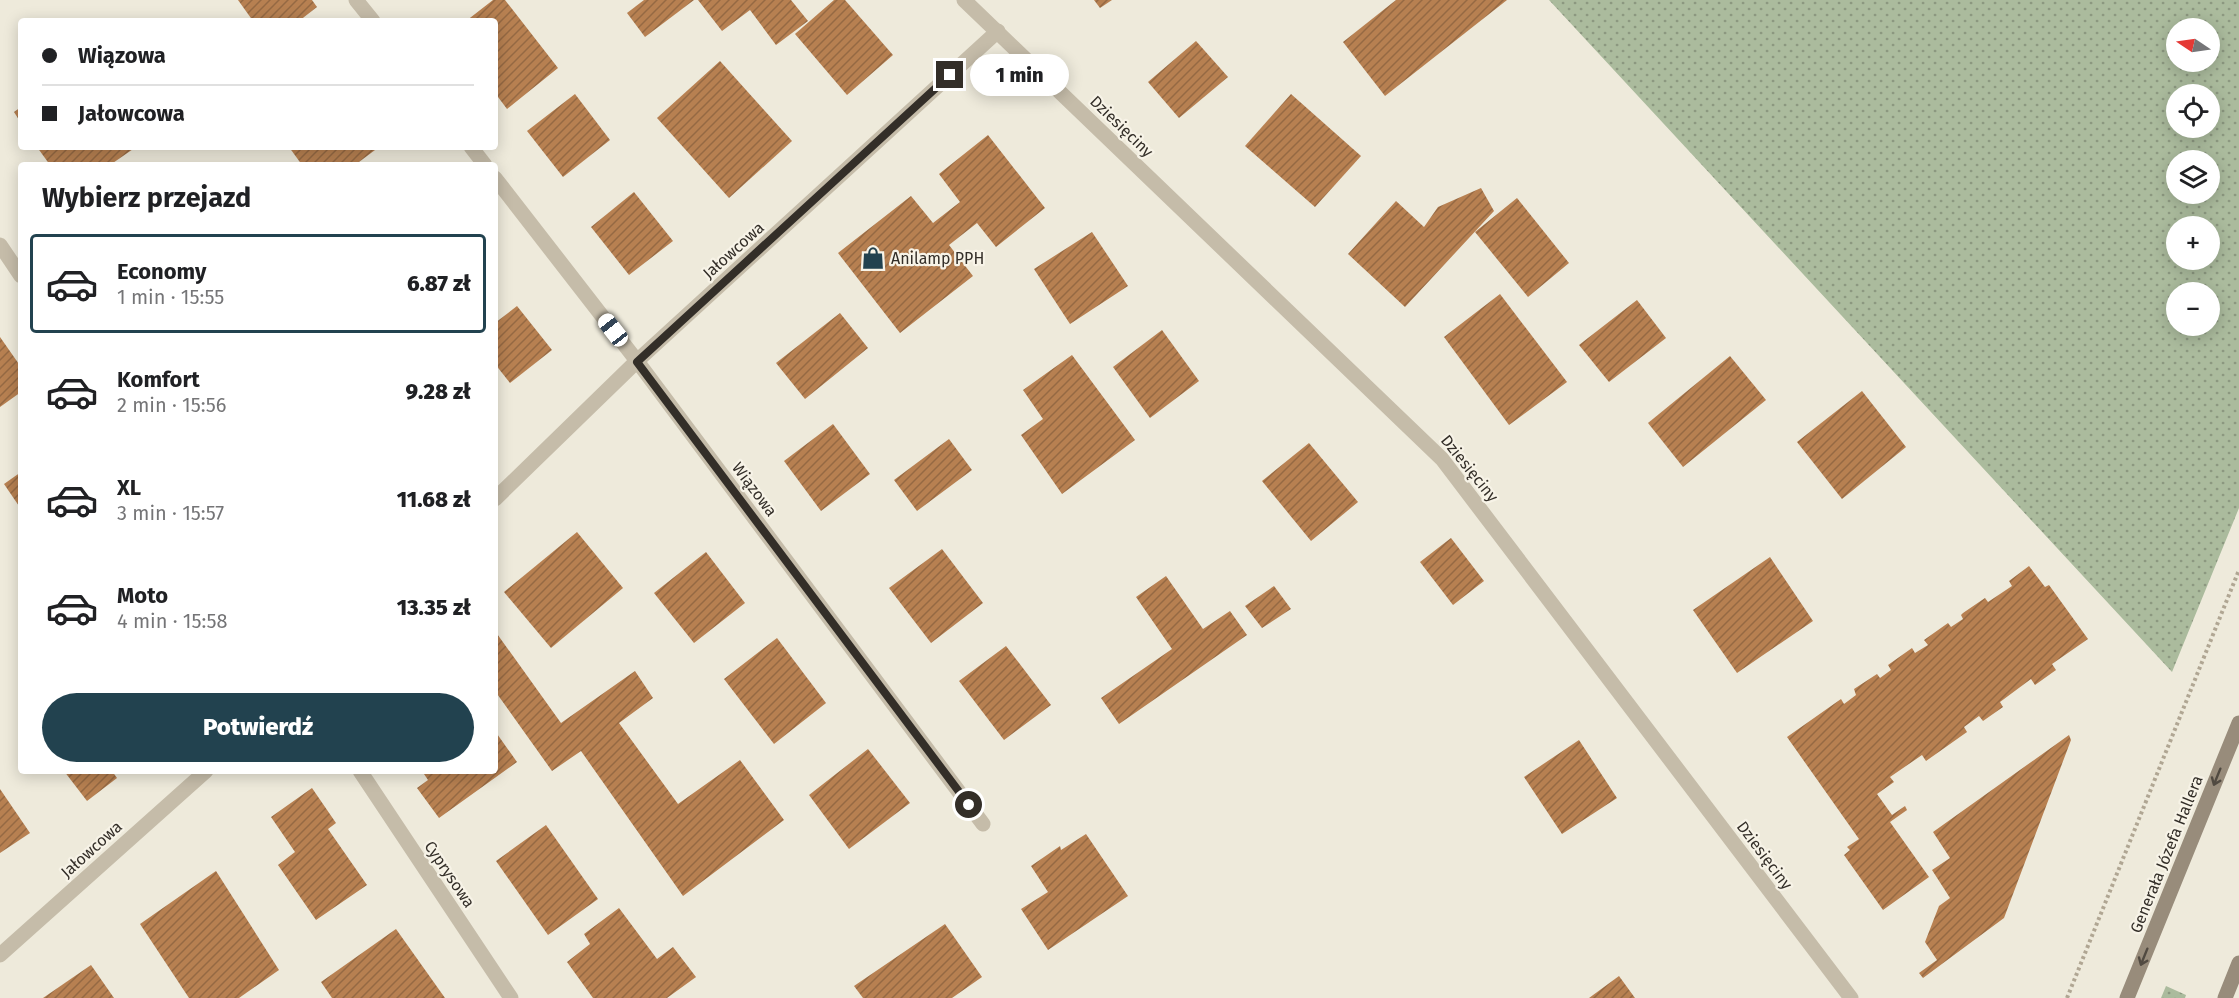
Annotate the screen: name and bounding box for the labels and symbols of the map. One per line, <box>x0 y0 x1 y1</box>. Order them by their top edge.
north arrow <box>2166 18 2220 72</box>
callout: 1 min <box>971 54 1070 96</box>
route end <box>936 61 963 88</box>
street label: Dziesięciny <box>1086 92 1157 161</box>
street label: Jałowcowa <box>699 218 768 283</box>
shop icon: Anilamp PPH <box>860 245 886 271</box>
place label: Anilamp PPH <box>891 249 984 268</box>
car <box>595 310 631 350</box>
street label: Dziesięciny <box>1437 431 1502 506</box>
street label: Wiązowa <box>727 459 781 521</box>
one-way arrow <box>2211 767 2222 785</box>
street label: Generała Józefa Hallera <box>2126 773 2207 936</box>
route start <box>955 791 982 818</box>
street label: Jałowcowa <box>57 817 126 882</box>
street label: Dziesięciny <box>1733 817 1796 893</box>
street label: Cyprysowa <box>420 837 479 911</box>
one-way arrow <box>2138 948 2149 966</box>

